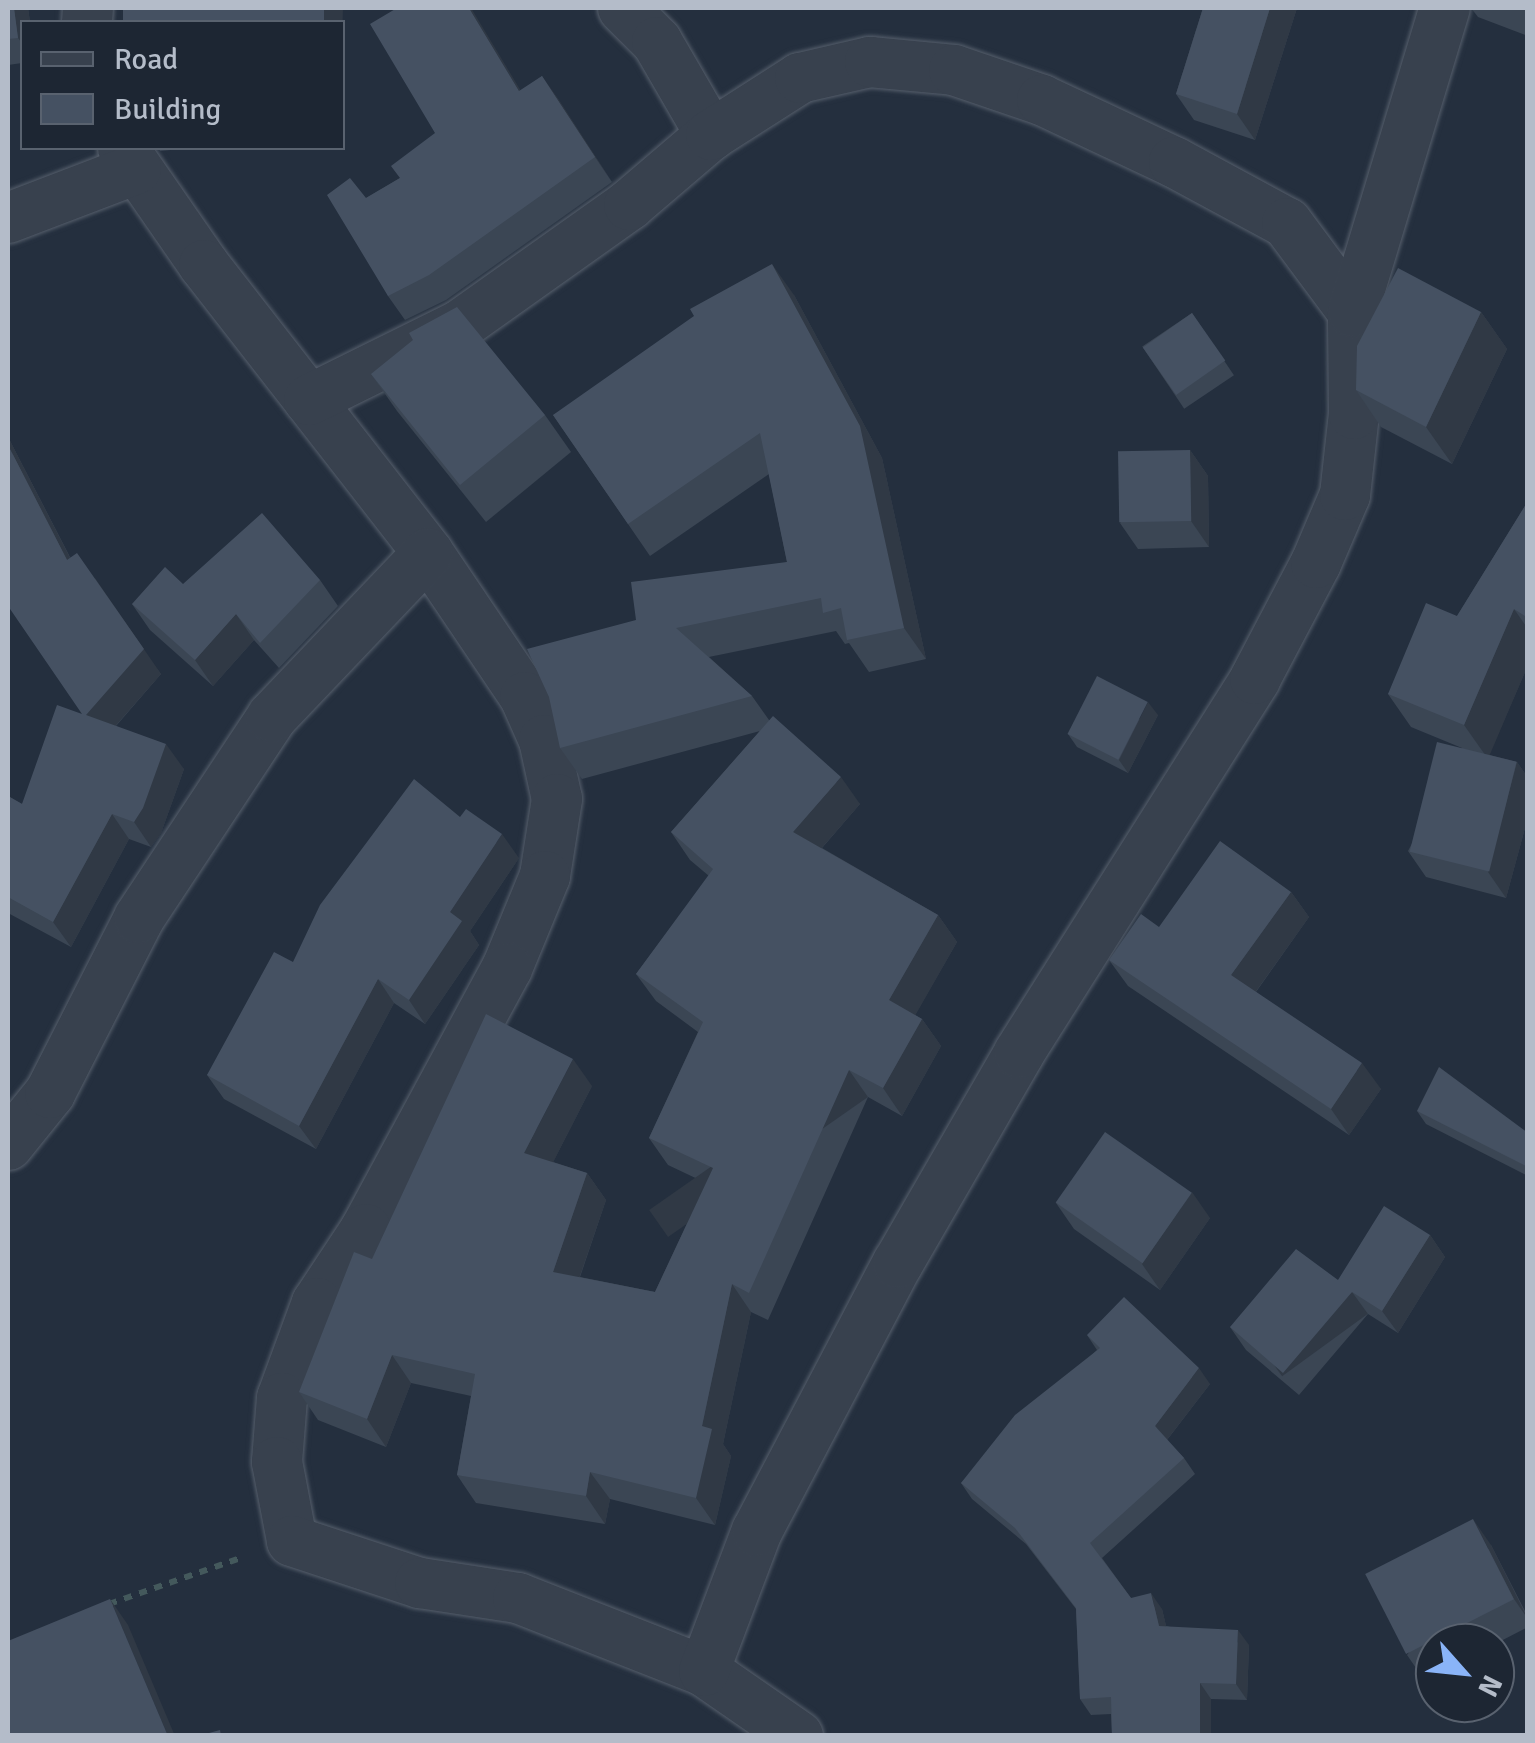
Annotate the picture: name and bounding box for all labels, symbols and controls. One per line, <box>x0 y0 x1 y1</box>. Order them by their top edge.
legend <box>20 20 345 150</box>
text: Road <box>114 41 178 78</box>
text: Building <box>114 91 221 128</box>
north arrow <box>1415 1623 1515 1723</box>
text: N <box>1470 1669 1510 1702</box>

